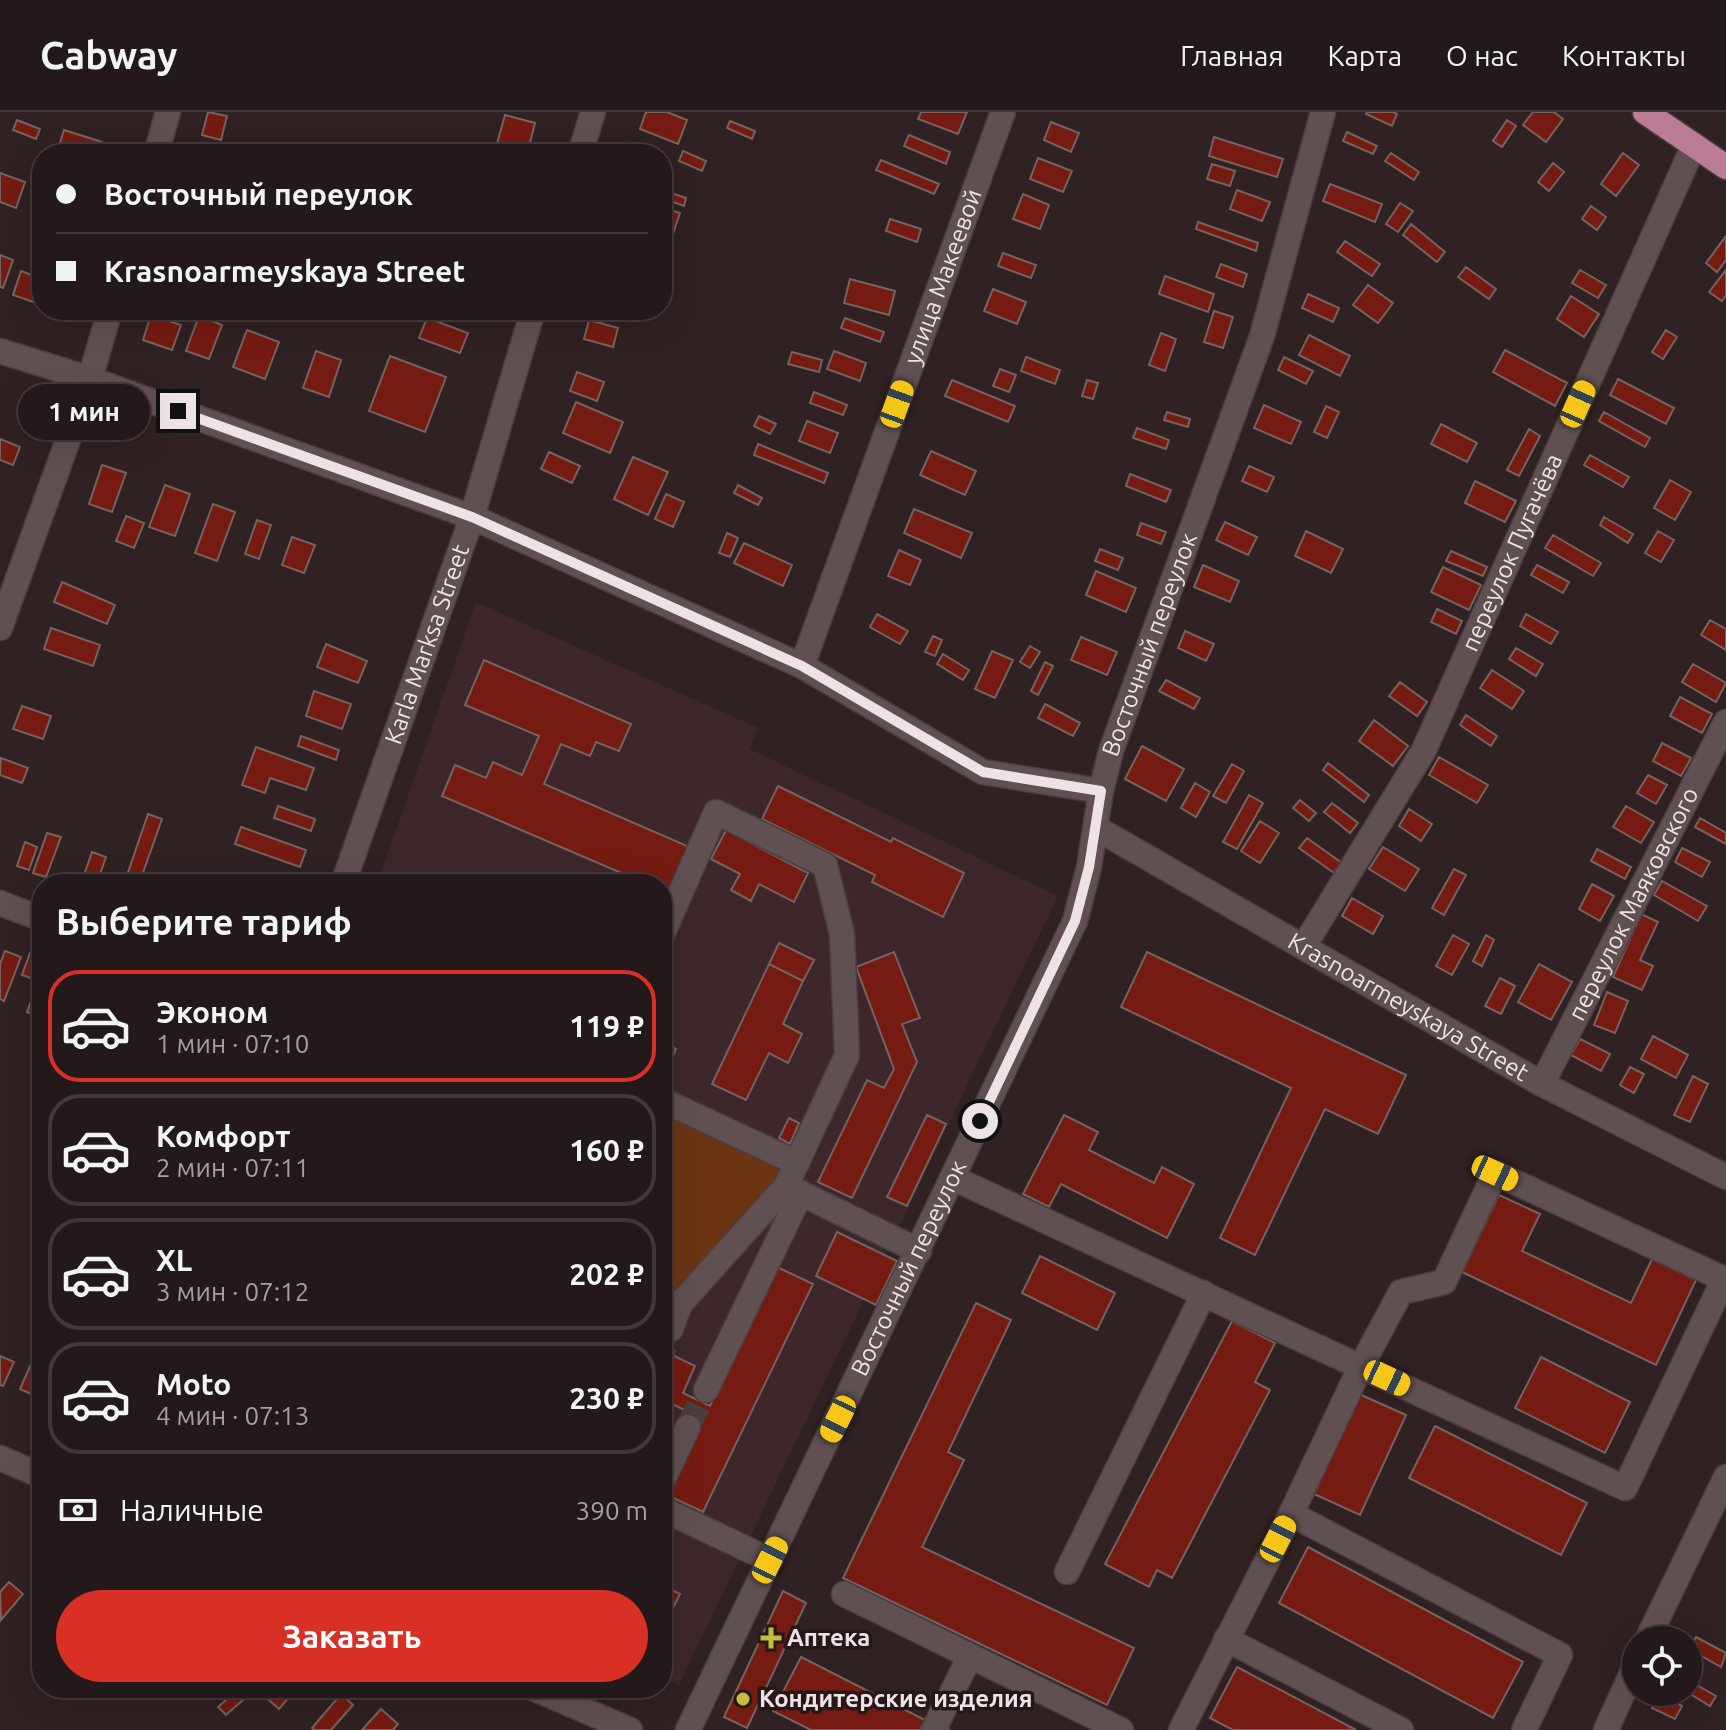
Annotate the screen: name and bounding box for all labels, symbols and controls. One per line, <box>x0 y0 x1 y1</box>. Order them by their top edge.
text: Cabway <box>40 34 177 76</box>
text: Главная <box>1180 40 1283 71</box>
text: Карта <box>1327 40 1402 71</box>
text: О нас <box>1446 40 1518 71</box>
text: Контакты <box>1562 40 1686 71</box>
text: Восточный переулок <box>104 177 413 211</box>
street label: улица Макеевой <box>899 185 987 368</box>
text: Krasnoarmeyskaya Street <box>104 254 465 288</box>
car <box>878 377 916 431</box>
car <box>1557 377 1599 431</box>
callout: 1 мин <box>18 383 150 439</box>
route end <box>160 393 196 429</box>
text: 1 мин <box>48 397 120 426</box>
street label: переулок Пугачёва <box>1456 450 1567 655</box>
street label: Восточный переулок <box>1096 529 1202 760</box>
street label: Karla Marksa Street <box>379 540 474 748</box>
street label: переулок Маяковского <box>1563 783 1703 1025</box>
text: Выберите тариф <box>56 901 352 942</box>
street label: Krasnoarmeyskaya Street <box>1284 927 1534 1087</box>
icon: car <box>60 990 132 1062</box>
text: Эконом <box>156 995 268 1029</box>
text: 119 ₽ <box>569 1009 644 1043</box>
text: 1 мин · 07:10 <box>156 1029 309 1058</box>
route start <box>962 1103 998 1139</box>
icon: car <box>60 1114 132 1186</box>
text: Комфорт <box>156 1119 290 1153</box>
text: 160 ₽ <box>569 1133 644 1167</box>
car <box>1468 1152 1522 1194</box>
text: 2 мин · 07:11 <box>156 1153 309 1182</box>
street label: Восточный переулок <box>845 1156 972 1380</box>
icon: car <box>60 1238 132 1310</box>
text: XL <box>156 1243 192 1277</box>
text: 202 ₽ <box>569 1257 644 1291</box>
text: 3 мин · 07:12 <box>156 1277 309 1306</box>
car <box>1360 1357 1414 1399</box>
icon: car <box>60 1362 132 1434</box>
text: Moto <box>156 1367 231 1401</box>
text: 230 ₽ <box>569 1381 644 1415</box>
car <box>817 1392 859 1446</box>
text: 4 мин · 07:13 <box>156 1401 309 1430</box>
icon: cash <box>56 1488 100 1532</box>
text: Наличные <box>120 1493 264 1527</box>
text: 390 m <box>576 1496 648 1525</box>
car <box>1256 1512 1300 1566</box>
car <box>749 1533 791 1587</box>
button: Заказать <box>56 1590 648 1682</box>
place label: Аптека <box>787 1624 870 1651</box>
map controls <box>1622 1626 1702 1706</box>
button: locate <box>1622 1626 1702 1706</box>
marker: Аптека <box>762 1629 780 1647</box>
place label: Кондитерские изделия <box>759 1685 1032 1712</box>
marker: Кондитерские изделия <box>734 1690 752 1708</box>

